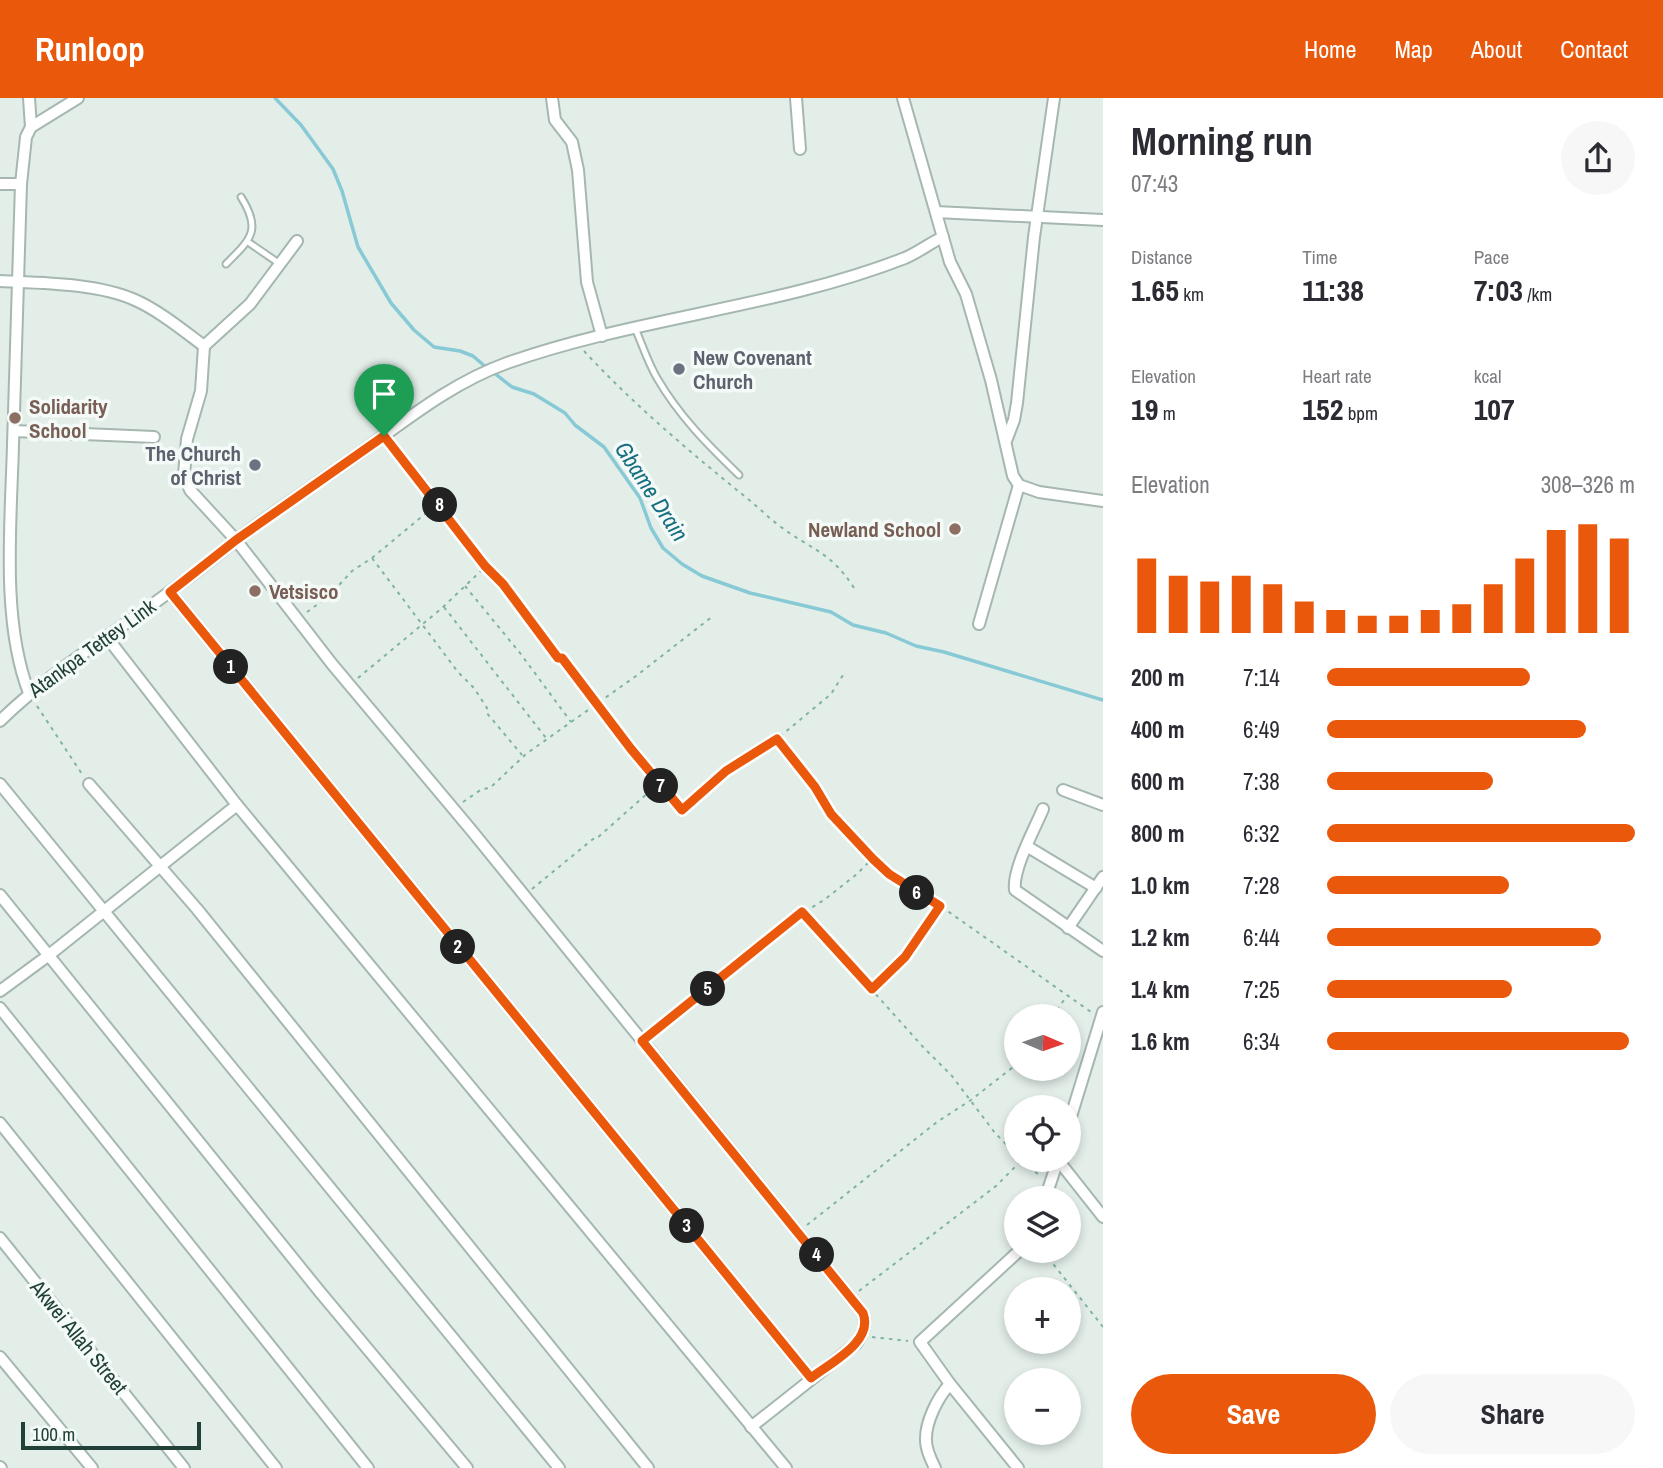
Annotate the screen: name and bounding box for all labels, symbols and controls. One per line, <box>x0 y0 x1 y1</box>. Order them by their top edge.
text: Runloop <box>35 27 145 71</box>
text: Home <box>1304 33 1356 65</box>
text: Map <box>1394 33 1433 65</box>
text: About <box>1471 33 1522 65</box>
text: Contact <box>1560 33 1628 65</box>
text: Morning run <box>1131 116 1313 167</box>
button: share <box>1561 121 1635 195</box>
text: 07:43 <box>1131 168 1178 199</box>
text: Distance <box>1131 244 1192 270</box>
text: Time <box>1302 244 1337 270</box>
text: Pace <box>1474 244 1509 270</box>
text: 1.65 <box>1131 270 1179 310</box>
text: 11:38 <box>1302 270 1364 310</box>
text: 7:03 <box>1474 270 1523 310</box>
text: km <box>1179 281 1204 307</box>
text: /km <box>1523 281 1552 307</box>
place label: New Covenant Church <box>693 343 812 396</box>
marker: New Covenant Church <box>671 361 687 377</box>
text: Elevation <box>1131 363 1196 389</box>
text: Heart rate <box>1302 363 1372 389</box>
text: kcal <box>1474 363 1501 389</box>
pin <box>354 364 414 436</box>
icon: arrive <box>365 375 403 413</box>
text: 19 <box>1131 389 1158 429</box>
text: 152 <box>1302 389 1343 429</box>
text: 107 <box>1474 389 1515 429</box>
place label: Solidarity School <box>29 392 108 445</box>
text: m <box>1158 400 1176 426</box>
text: bpm <box>1343 400 1378 426</box>
marker: Solidarity School <box>7 410 23 426</box>
water label: Gbame Drain <box>608 435 696 547</box>
place label: The Church of Christ <box>145 439 241 492</box>
marker: The Church of Christ <box>247 457 263 473</box>
text: Elevation <box>1131 469 1210 500</box>
text: 308–326 m <box>1541 469 1635 500</box>
pin: 8 <box>422 488 458 522</box>
text: 8 <box>435 491 444 517</box>
place label: Newland School <box>808 515 941 544</box>
marker: Newland School <box>947 521 963 537</box>
place label: Vetsisco <box>269 577 339 606</box>
marker: Vetsisco <box>247 583 263 599</box>
street label: Atankpa Tettey Link <box>22 592 162 705</box>
pin: 1 <box>214 650 248 684</box>
text: 1 <box>226 653 235 679</box>
text: 200 m <box>1131 662 1184 693</box>
text: 7:14 <box>1243 662 1280 693</box>
text: 400 m <box>1131 714 1184 745</box>
text: 6:49 <box>1243 714 1280 745</box>
text: 600 m <box>1131 766 1184 797</box>
text: 7:38 <box>1243 766 1280 797</box>
pin: 7 <box>644 768 678 804</box>
text: 7 <box>656 772 665 798</box>
text: 800 m <box>1131 818 1184 849</box>
text: 6:32 <box>1243 818 1280 849</box>
text: 1.0 km <box>1131 870 1190 901</box>
text: 7:28 <box>1243 870 1280 901</box>
pin: 6 <box>900 876 934 910</box>
text: 6 <box>912 879 921 905</box>
text: 1.2 km <box>1131 922 1190 953</box>
text: 6:44 <box>1243 922 1280 953</box>
pin: 2 <box>440 930 476 964</box>
text: 2 <box>453 933 462 959</box>
pin: 5 <box>690 972 726 1006</box>
text: 1.4 km <box>1131 974 1190 1005</box>
text: 7:25 <box>1243 974 1280 1005</box>
text: 5 <box>703 975 712 1001</box>
north arrow <box>1004 1004 1082 1082</box>
map controls <box>1004 1004 1081 1445</box>
text: 1.6 km <box>1131 1026 1190 1057</box>
text: 6:34 <box>1243 1026 1280 1057</box>
button: locate <box>1004 1095 1081 1172</box>
button: layers <box>1004 1186 1081 1263</box>
pin: 3 <box>670 1208 704 1244</box>
text: 3 <box>682 1212 691 1238</box>
pin: 4 <box>800 1238 834 1272</box>
text: 4 <box>812 1241 821 1267</box>
street label: Akwei Allah Street <box>23 1273 134 1401</box>
button: + <box>1004 1277 1081 1354</box>
button: − <box>1004 1368 1081 1445</box>
button: Save <box>1131 1374 1376 1454</box>
button: Share <box>1390 1374 1635 1454</box>
scale bar <box>21 1419 201 1451</box>
text: 100 m <box>32 1421 75 1447</box>

